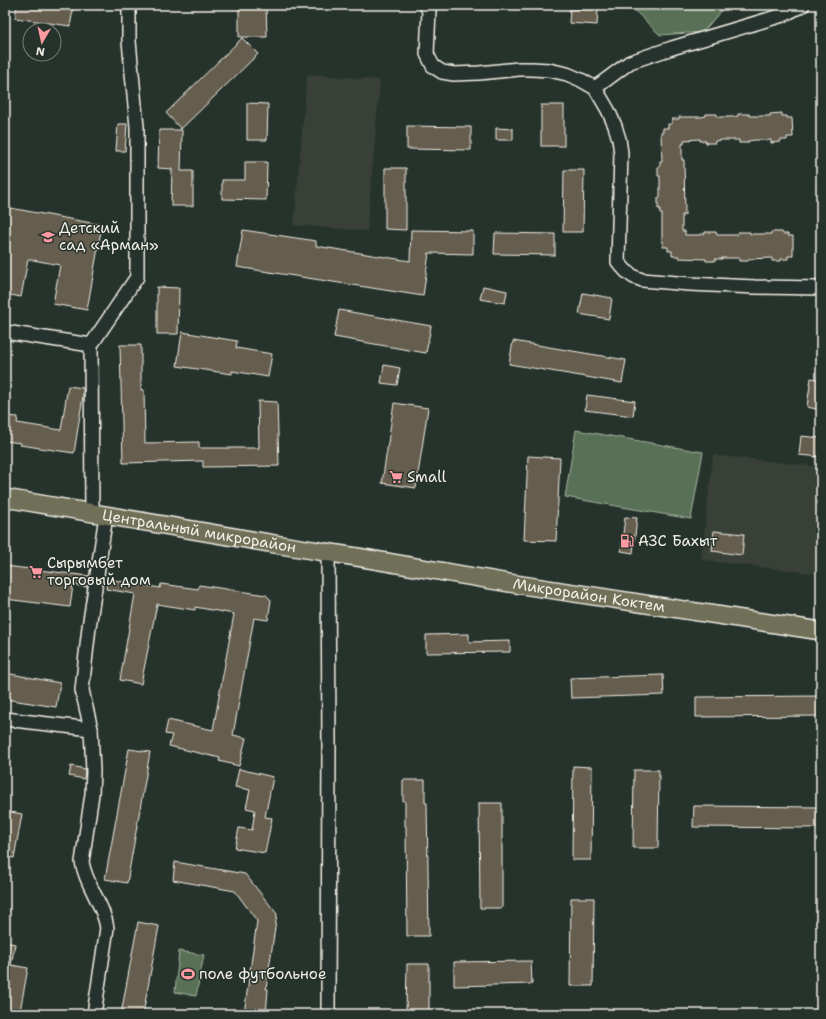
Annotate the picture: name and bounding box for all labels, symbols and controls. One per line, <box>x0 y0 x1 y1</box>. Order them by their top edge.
north arrow <box>22 22 62 62</box>
text: N <box>35 43 46 59</box>
place label: Детский сад «Арман» <box>59 218 159 255</box>
school or university icon: Детский сад «Арман» <box>40 229 56 245</box>
place label: Small <box>407 467 447 487</box>
supermarket icon: Small <box>388 469 404 485</box>
street label: Центральный микрорайон <box>101 505 298 557</box>
place label: АЗС Бахыт <box>638 531 718 551</box>
fuel station icon: АЗС Бахыт <box>619 533 635 549</box>
place label: Сырымбет торговый дом <box>47 553 151 590</box>
supermarket icon: Сырымбет торговый дом <box>28 564 44 580</box>
street label: Микрорайон Коктем <box>511 574 667 617</box>
place label: поле футбольное <box>199 964 326 984</box>
sports icon: поле футбольное <box>180 966 196 982</box>

